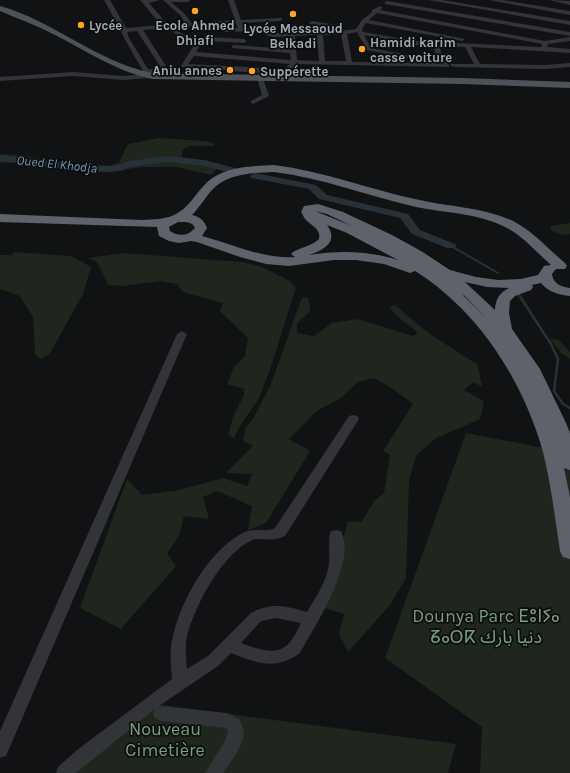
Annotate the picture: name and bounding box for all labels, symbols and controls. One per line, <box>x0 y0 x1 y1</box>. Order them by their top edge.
marker: Ecole Ahmed Dhiafi <box>190 6 200 16</box>
marker: Lycée Messaoud Belkadi <box>288 9 298 19</box>
place label: Lycée <box>89 18 122 33</box>
place label: Ecole Ahmed Dhiafi <box>155 18 235 48</box>
marker: Lycée <box>76 20 86 30</box>
place label: Lycée Messaoud Belkadi <box>243 21 343 51</box>
place label: Hamidi karim casse voiture <box>370 35 456 65</box>
marker: Hamidi karim casse voiture <box>357 44 367 54</box>
place label: Aniu annes <box>153 63 222 78</box>
place label: Suppérette <box>260 64 328 79</box>
marker: Aniu annes <box>225 65 235 75</box>
marker: Suppérette <box>247 66 257 76</box>
water label: Oued El Khodja <box>16 152 98 176</box>
park label: Dounya Parc ⴹⵓⵏⵢⴰ ⵒⴰⵔⴽ دنيا بارك <box>412 605 560 648</box>
park label: Nouveau Cimetière <box>125 718 205 761</box>

